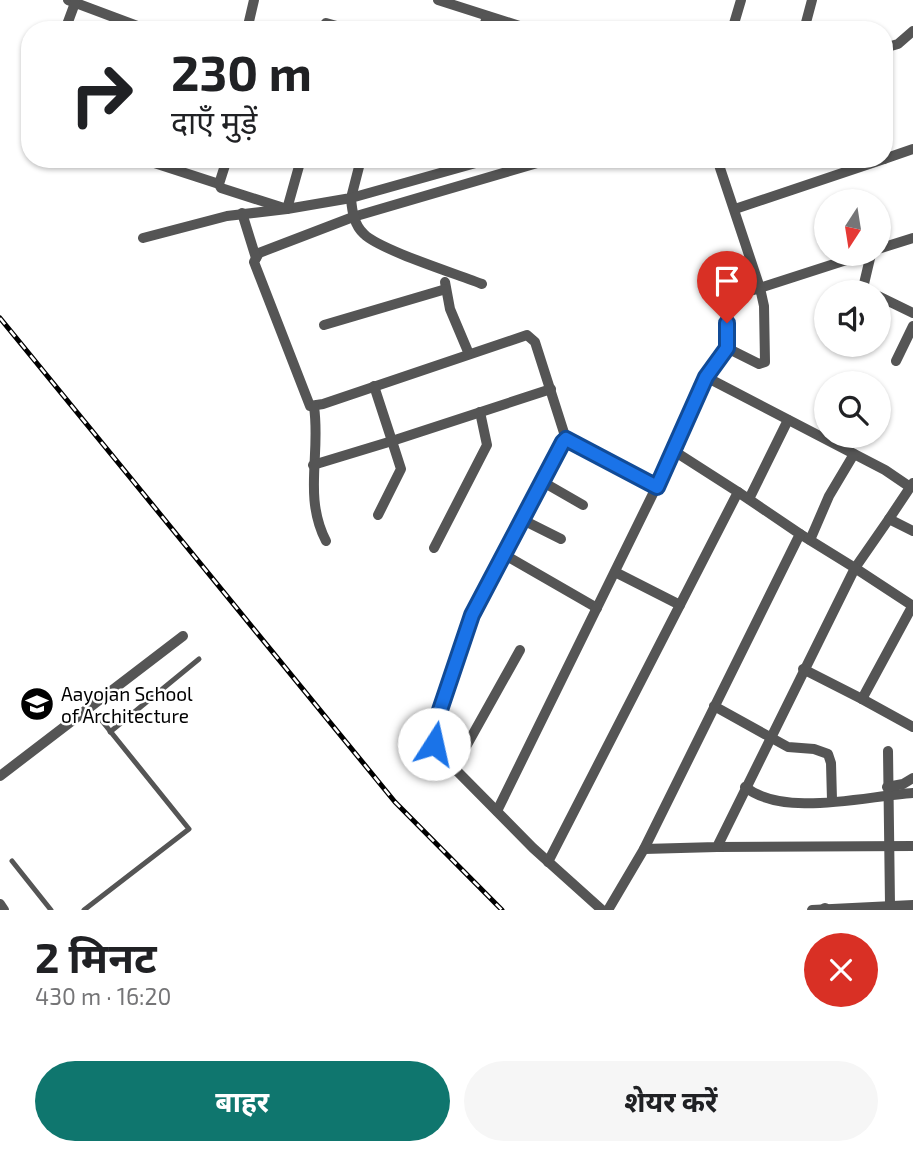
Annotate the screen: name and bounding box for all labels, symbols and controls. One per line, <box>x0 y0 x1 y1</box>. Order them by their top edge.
text: 230 m <box>171 42 312 101</box>
icon: right <box>56 49 147 140</box>
text: दाएँ मुड़ें <box>171 102 257 140</box>
north arrow <box>814 189 891 266</box>
map controls <box>814 189 891 448</box>
pin <box>697 251 757 323</box>
icon: arrive <box>708 262 746 300</box>
button: sound <box>814 280 891 357</box>
button: search <box>814 371 891 448</box>
place label: Aayojan School of Architecture <box>61 682 193 727</box>
school or university icon: Aayojan School of Architecture <box>18 685 56 723</box>
position arrow <box>397 707 471 781</box>
text: 2 मिनट <box>35 931 157 981</box>
button: close <box>804 933 878 1007</box>
text: 430 m · 16:20 <box>35 982 171 1010</box>
button: बाहर <box>35 1061 450 1141</box>
button: शेयर करें <box>464 1061 878 1141</box>

